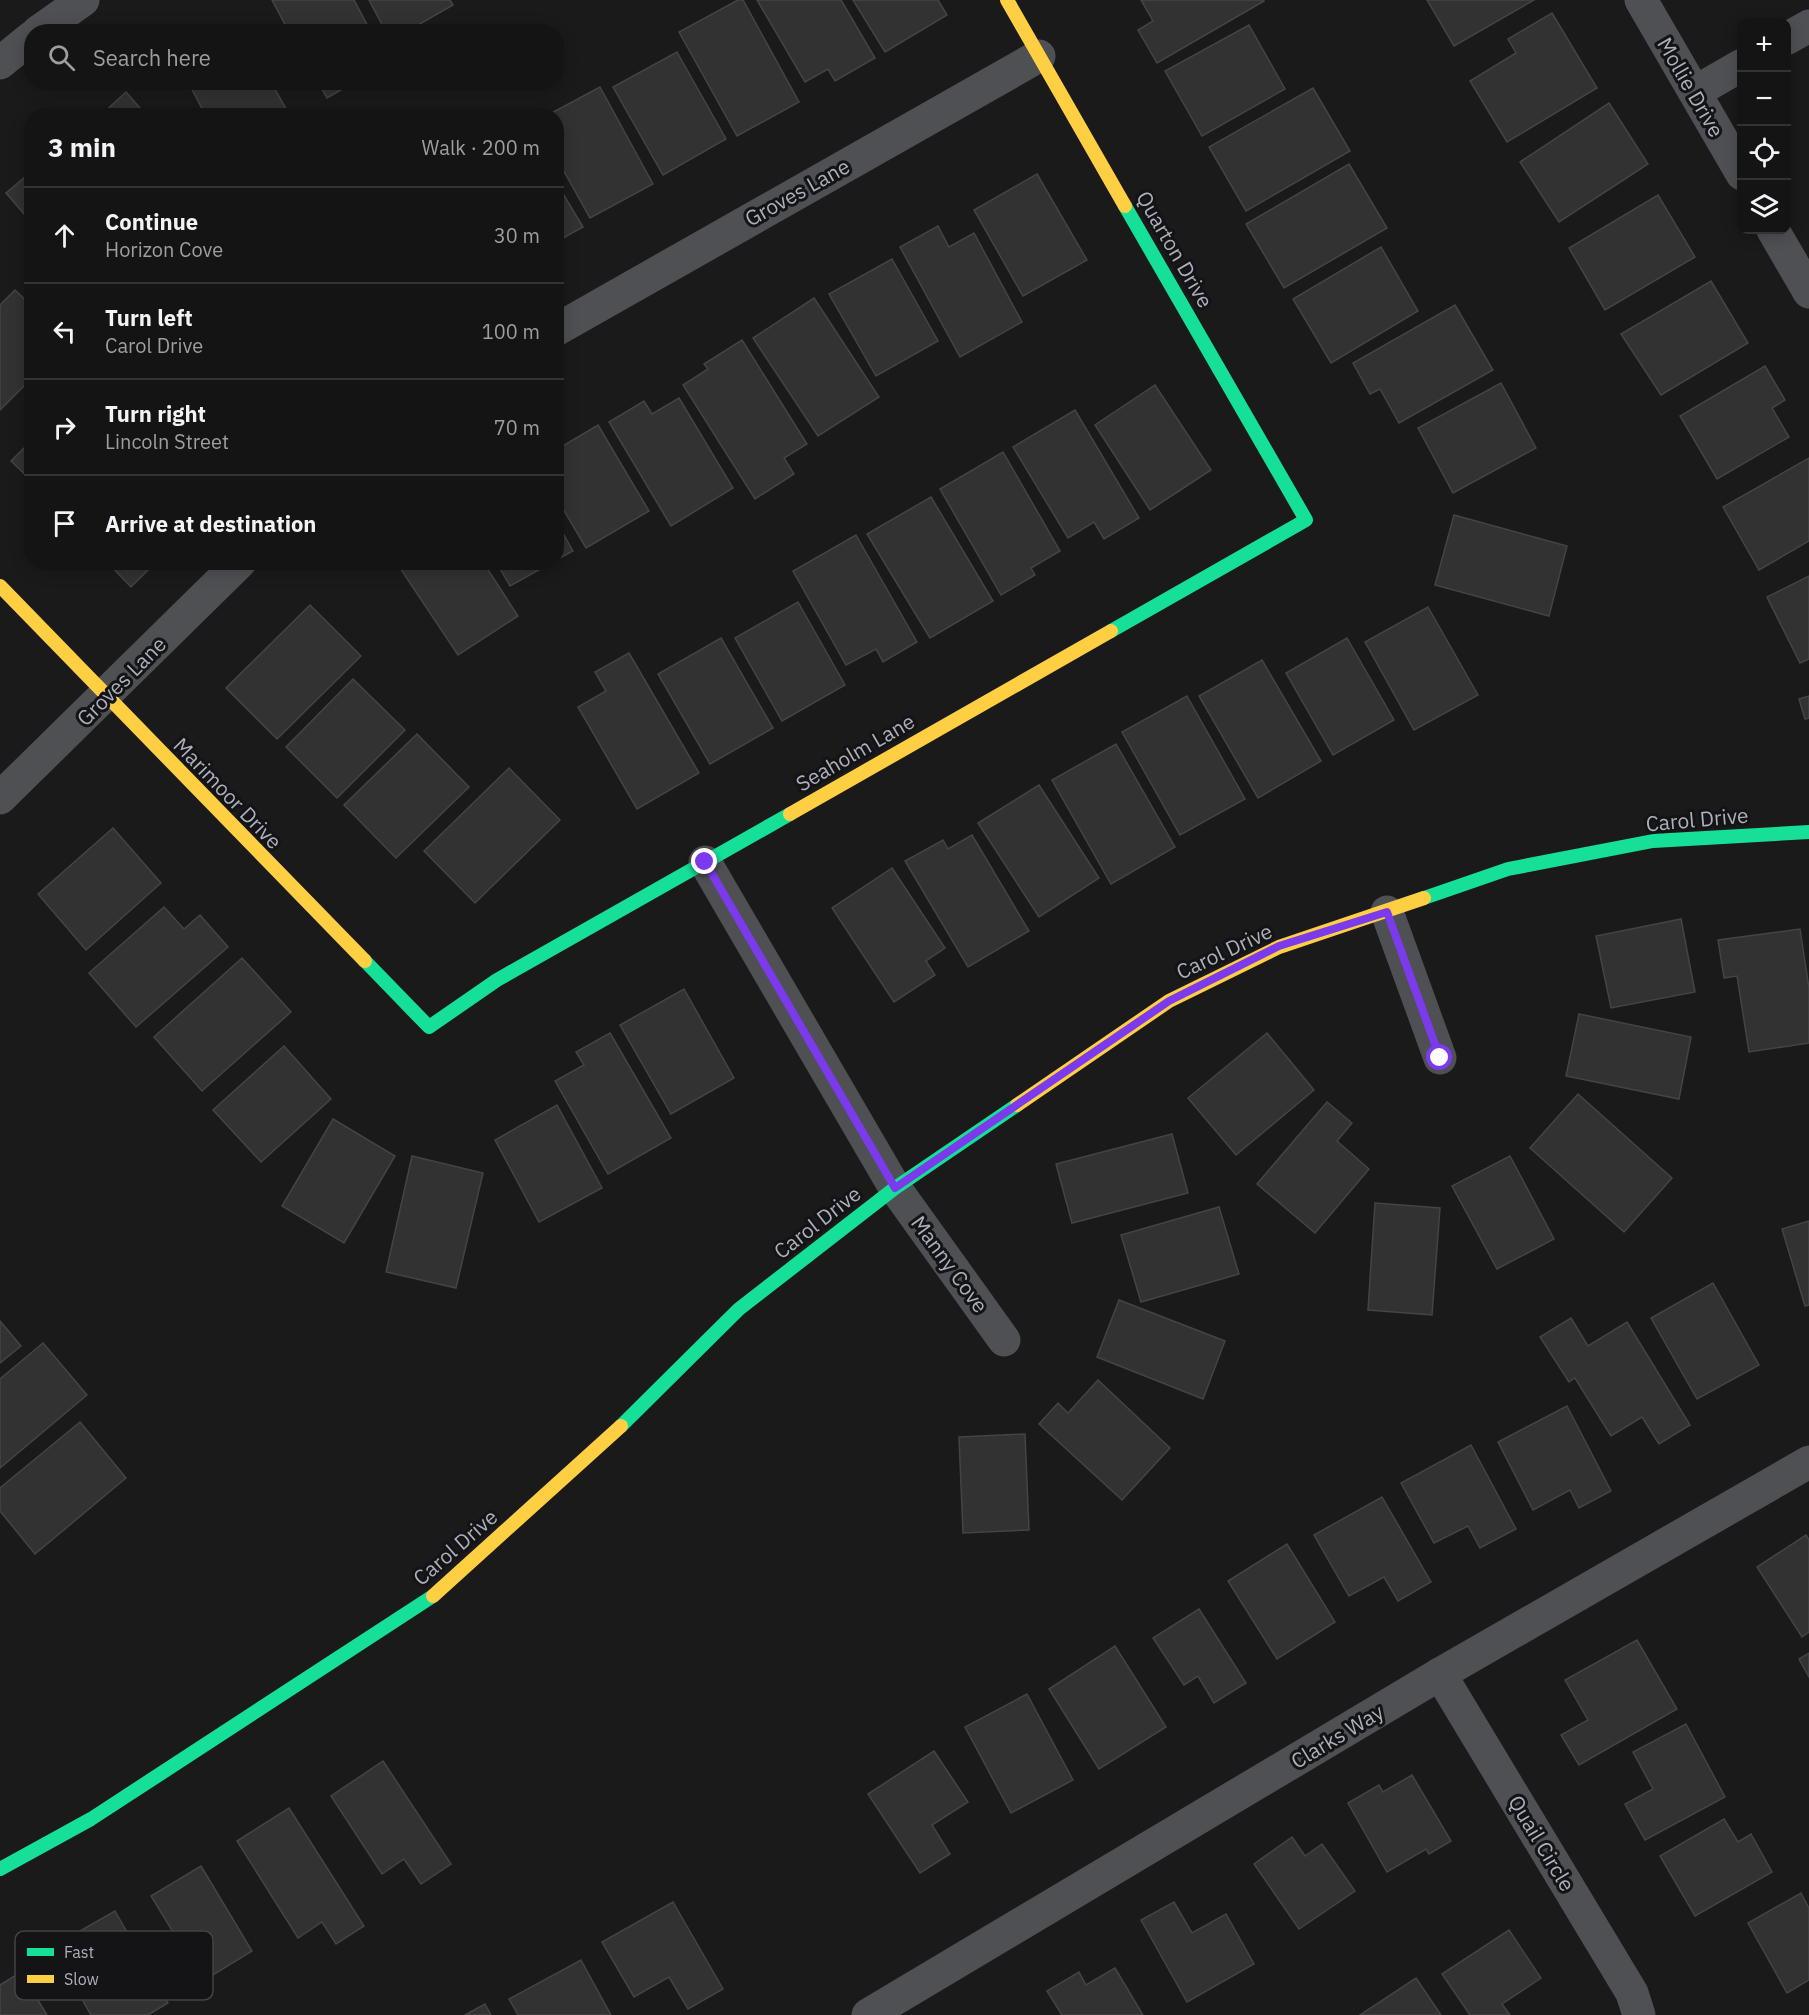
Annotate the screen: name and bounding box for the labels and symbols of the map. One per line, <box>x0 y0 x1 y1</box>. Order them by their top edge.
street label: Mollie Drive <box>1651 32 1731 142</box>
street label: Groves Lane <box>740 152 854 232</box>
street label: Quarton Drive <box>1130 185 1220 313</box>
street label: Groves Lane <box>70 630 172 732</box>
street label: Seaholm Lane <box>790 707 920 797</box>
street label: Marimoor Drive <box>168 731 288 855</box>
street label: Carol Drive <box>1644 801 1750 837</box>
route end <box>691 848 717 874</box>
street label: Carol Drive <box>1171 917 1277 985</box>
route start <box>1426 1044 1452 1070</box>
street label: Carol Drive <box>768 1179 866 1265</box>
street label: Manny Cove <box>905 1210 995 1318</box>
street label: Carol Drive <box>407 1503 503 1591</box>
street label: Clarks Way <box>1285 1697 1389 1775</box>
street label: Quail Circle <box>1502 1790 1582 1896</box>
legend <box>15 1931 213 2000</box>
text: Fast <box>64 1942 94 1962</box>
text: Slow <box>64 1969 99 1989</box>

